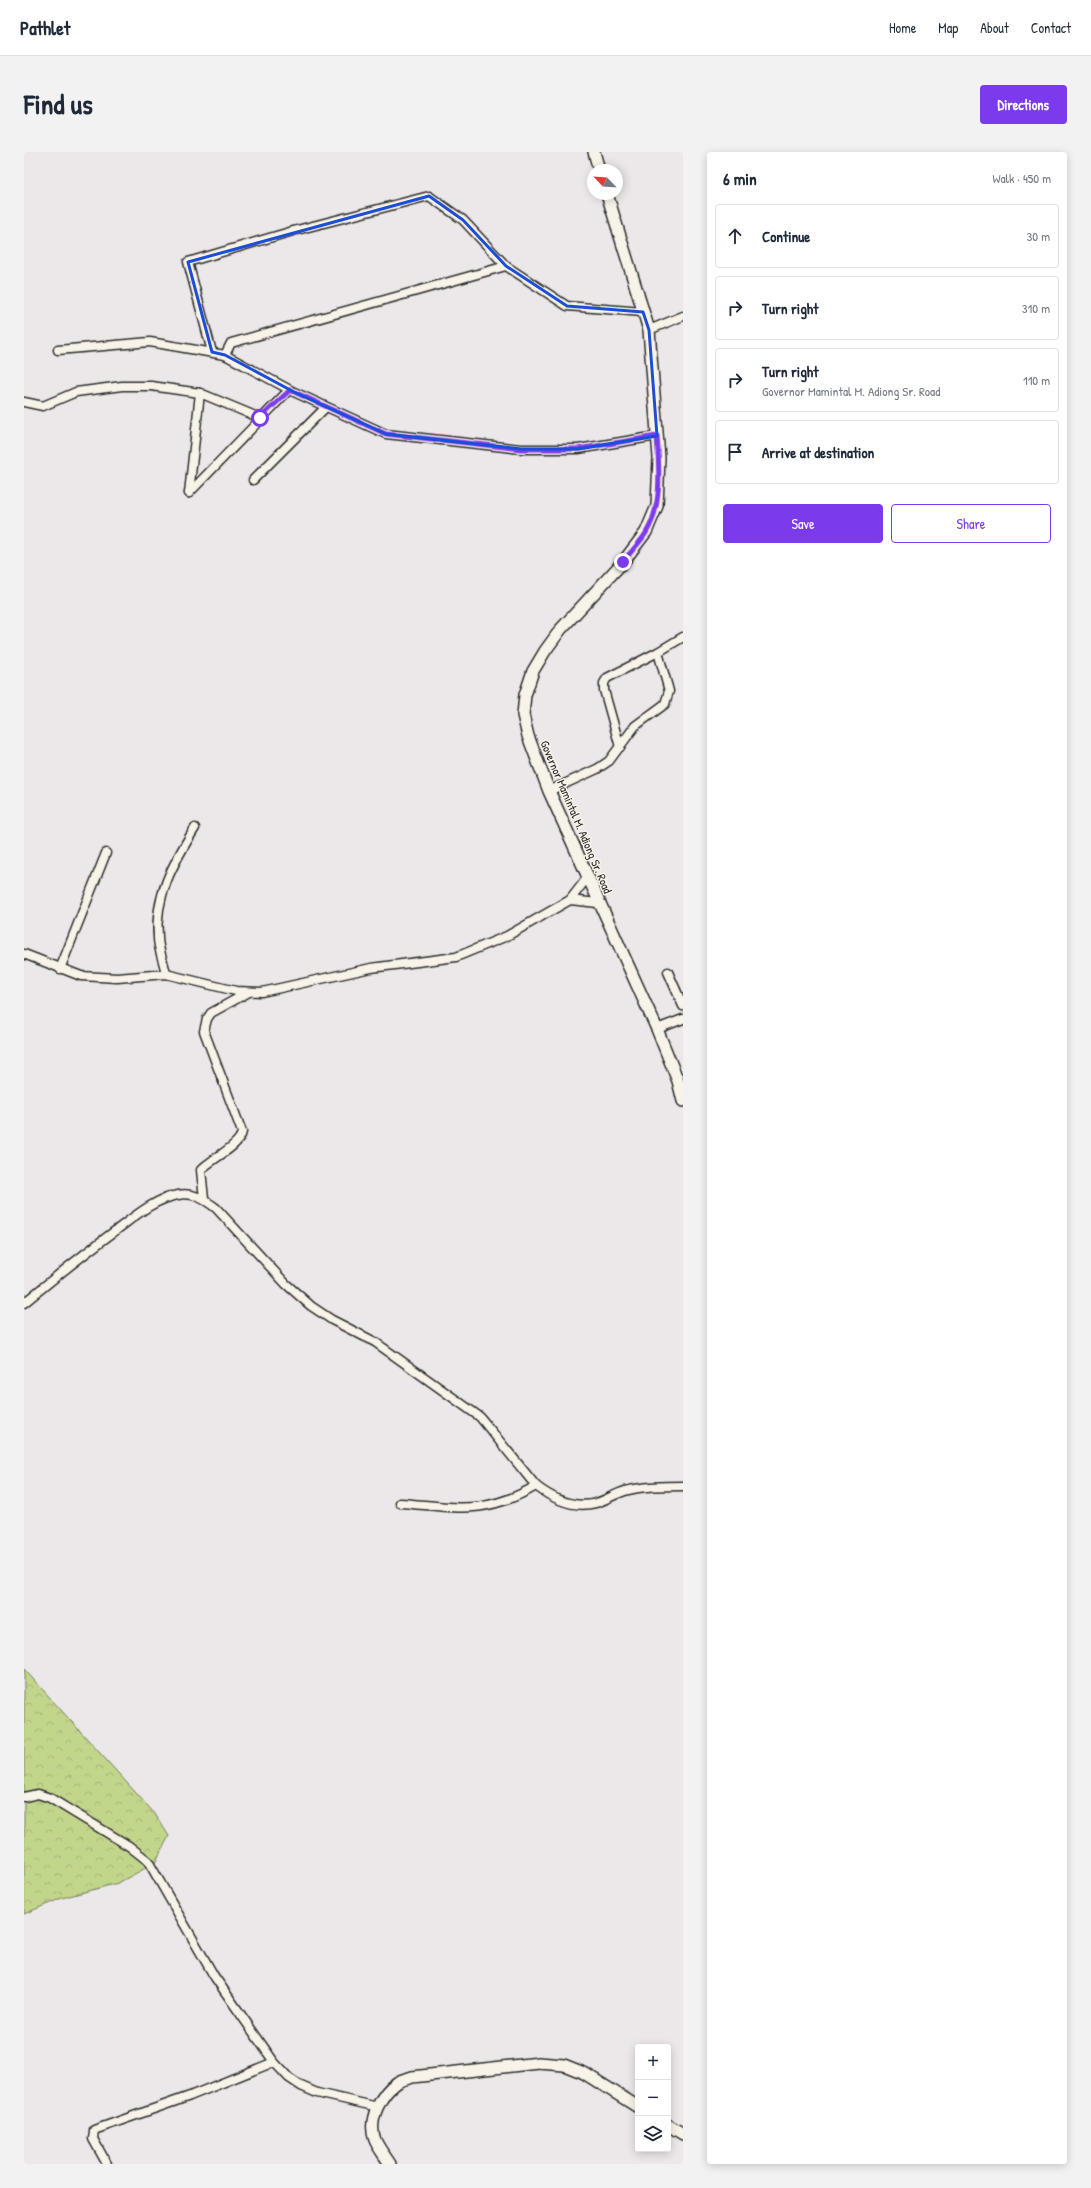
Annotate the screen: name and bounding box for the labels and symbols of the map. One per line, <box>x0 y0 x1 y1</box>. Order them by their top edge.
north arrow <box>587 164 623 200</box>
route start <box>251 409 269 427</box>
route end <box>614 553 632 571</box>
street label: Governor Mamintal M. Adiong Sr. Road <box>536 738 617 896</box>

